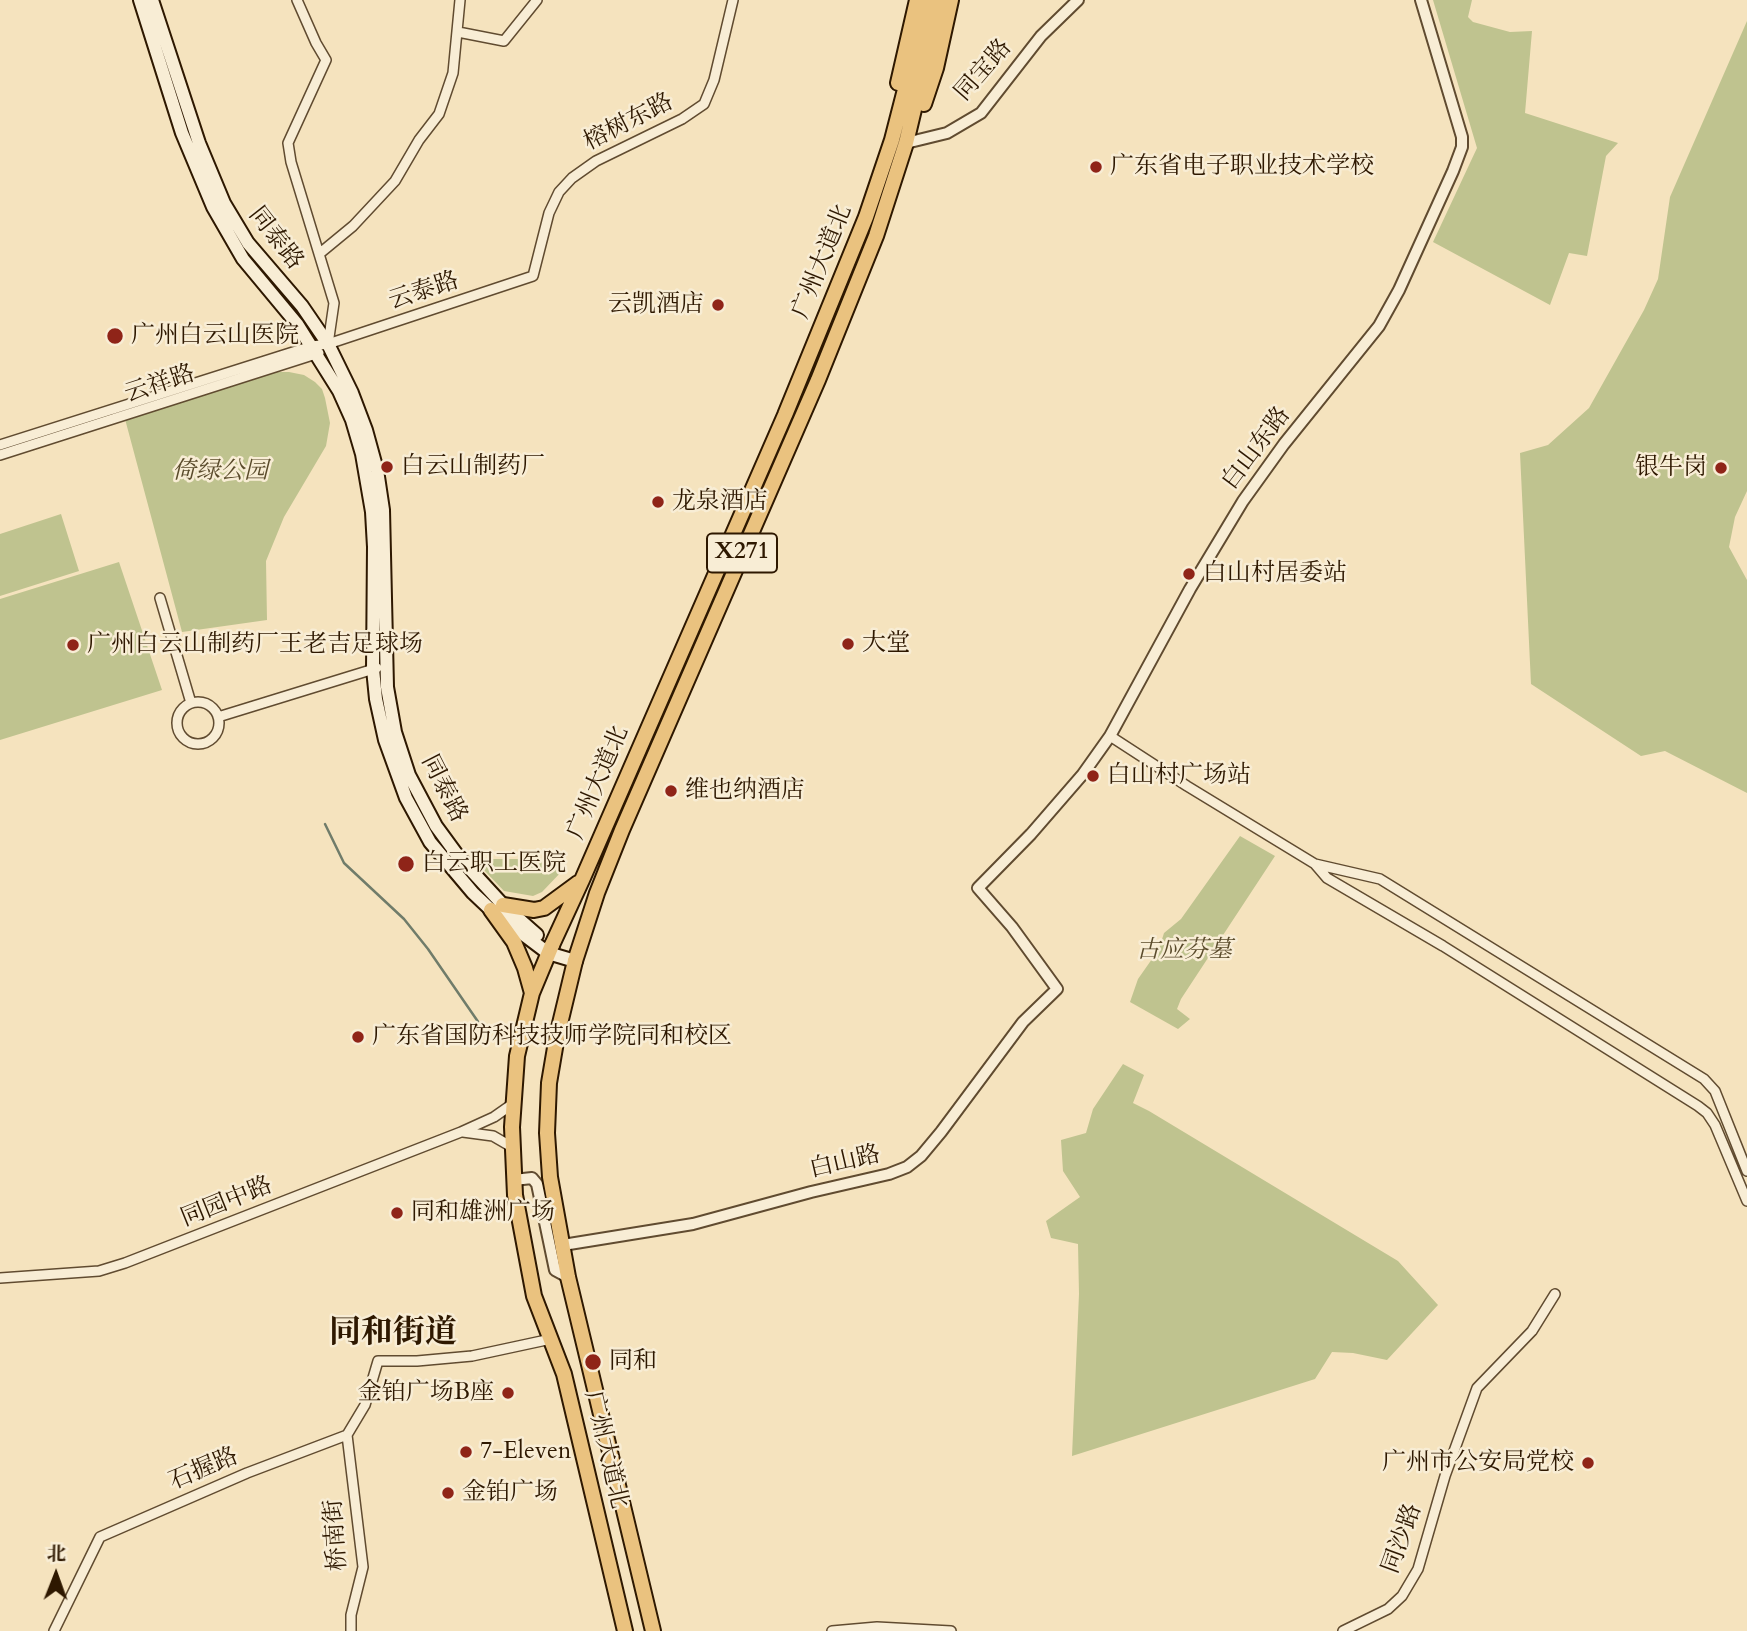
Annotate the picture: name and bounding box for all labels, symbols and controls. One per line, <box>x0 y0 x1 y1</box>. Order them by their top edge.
street label: 同宝路 <box>950 34 1018 108</box>
street label: 榕树东路 <box>580 88 678 158</box>
place label: 广东省电子职业技术学校 <box>1110 153 1374 181</box>
marker: 广东省电子职业技术学校 <box>1088 159 1104 175</box>
street label: 广州大道北 <box>787 201 859 323</box>
street label: 同泰路 <box>241 202 309 276</box>
street label: 云泰路 <box>385 267 463 317</box>
place label: 云凯酒店 <box>608 291 704 319</box>
marker: 云凯酒店 <box>710 297 726 313</box>
place label: 广州白云山医院 <box>131 322 299 350</box>
marker: 广州白云山医院 <box>105 326 125 346</box>
street label: 云祥路 <box>121 360 199 410</box>
street label: 白山东路 <box>1217 402 1297 496</box>
place label: 白云山制药厂 <box>401 453 545 481</box>
place label: 银牛岗 <box>1635 454 1707 482</box>
park label: 倚绿公园 <box>172 458 268 486</box>
marker: 白云山制药厂 <box>379 459 395 475</box>
marker: 银牛岗 <box>1713 460 1729 476</box>
place label: 龙泉酒店 <box>672 488 768 516</box>
marker: 龙泉酒店 <box>650 494 666 510</box>
road number: X271 <box>707 534 777 572</box>
place label: 白山村居委站 <box>1203 560 1347 588</box>
marker: 白山村居委站 <box>1181 566 1197 582</box>
place label: 大堂 <box>862 630 910 658</box>
place label: 广州白云山制药厂王老吉足球场 <box>87 631 423 659</box>
marker: 大堂 <box>840 636 856 652</box>
marker: 广州白云山制药厂王老吉足球场 <box>65 637 81 653</box>
street label: 广州大道北 <box>562 722 636 844</box>
street label: 同泰路 <box>414 750 472 828</box>
place label: 白山村广场站 <box>1107 762 1251 790</box>
marker: 白山村广场站 <box>1085 768 1101 784</box>
place label: 维也纳酒店 <box>685 777 805 805</box>
marker: 维也纳酒店 <box>663 783 679 799</box>
place label: 白云职工医院 <box>422 850 566 878</box>
marker: 白云职工医院 <box>396 854 416 874</box>
park label: 古应芬墓 <box>1136 937 1232 965</box>
place label: 广东省国防科技技师学院同和校区 <box>372 1023 732 1051</box>
marker: 广东省国防科技技师学院同和校区 <box>350 1029 366 1045</box>
street label: 白山路 <box>807 1141 883 1185</box>
street label: 同园中路 <box>177 1172 277 1234</box>
place label: 同和雄洲广场 <box>411 1199 555 1227</box>
marker: 同和雄洲广场 <box>389 1205 405 1221</box>
district label: 同和街道 <box>329 1316 457 1354</box>
place label: 同和 <box>609 1348 657 1376</box>
marker: 同和 <box>583 1352 603 1372</box>
place label: 金铂广场B座 <box>358 1379 494 1407</box>
marker: 金铂广场B座 <box>500 1385 516 1401</box>
street label: 广州大道北 <box>577 1388 633 1512</box>
place label: 7-Eleven <box>480 1438 571 1466</box>
street label: 石握路 <box>165 1443 243 1497</box>
marker: 7-Eleven <box>458 1444 474 1460</box>
place label: 广州市公安局党校 <box>1382 1449 1574 1477</box>
marker: 广州市公安局党校 <box>1580 1455 1596 1471</box>
place label: 金铂广场 <box>462 1479 558 1507</box>
marker: 金铂广场 <box>440 1485 456 1501</box>
street label: 桥南街 <box>320 1498 354 1572</box>
street label: 同沙路 <box>1377 1500 1429 1578</box>
north arrow <box>21 1540 91 1610</box>
text: 北 <box>47 1541 66 1567</box>

